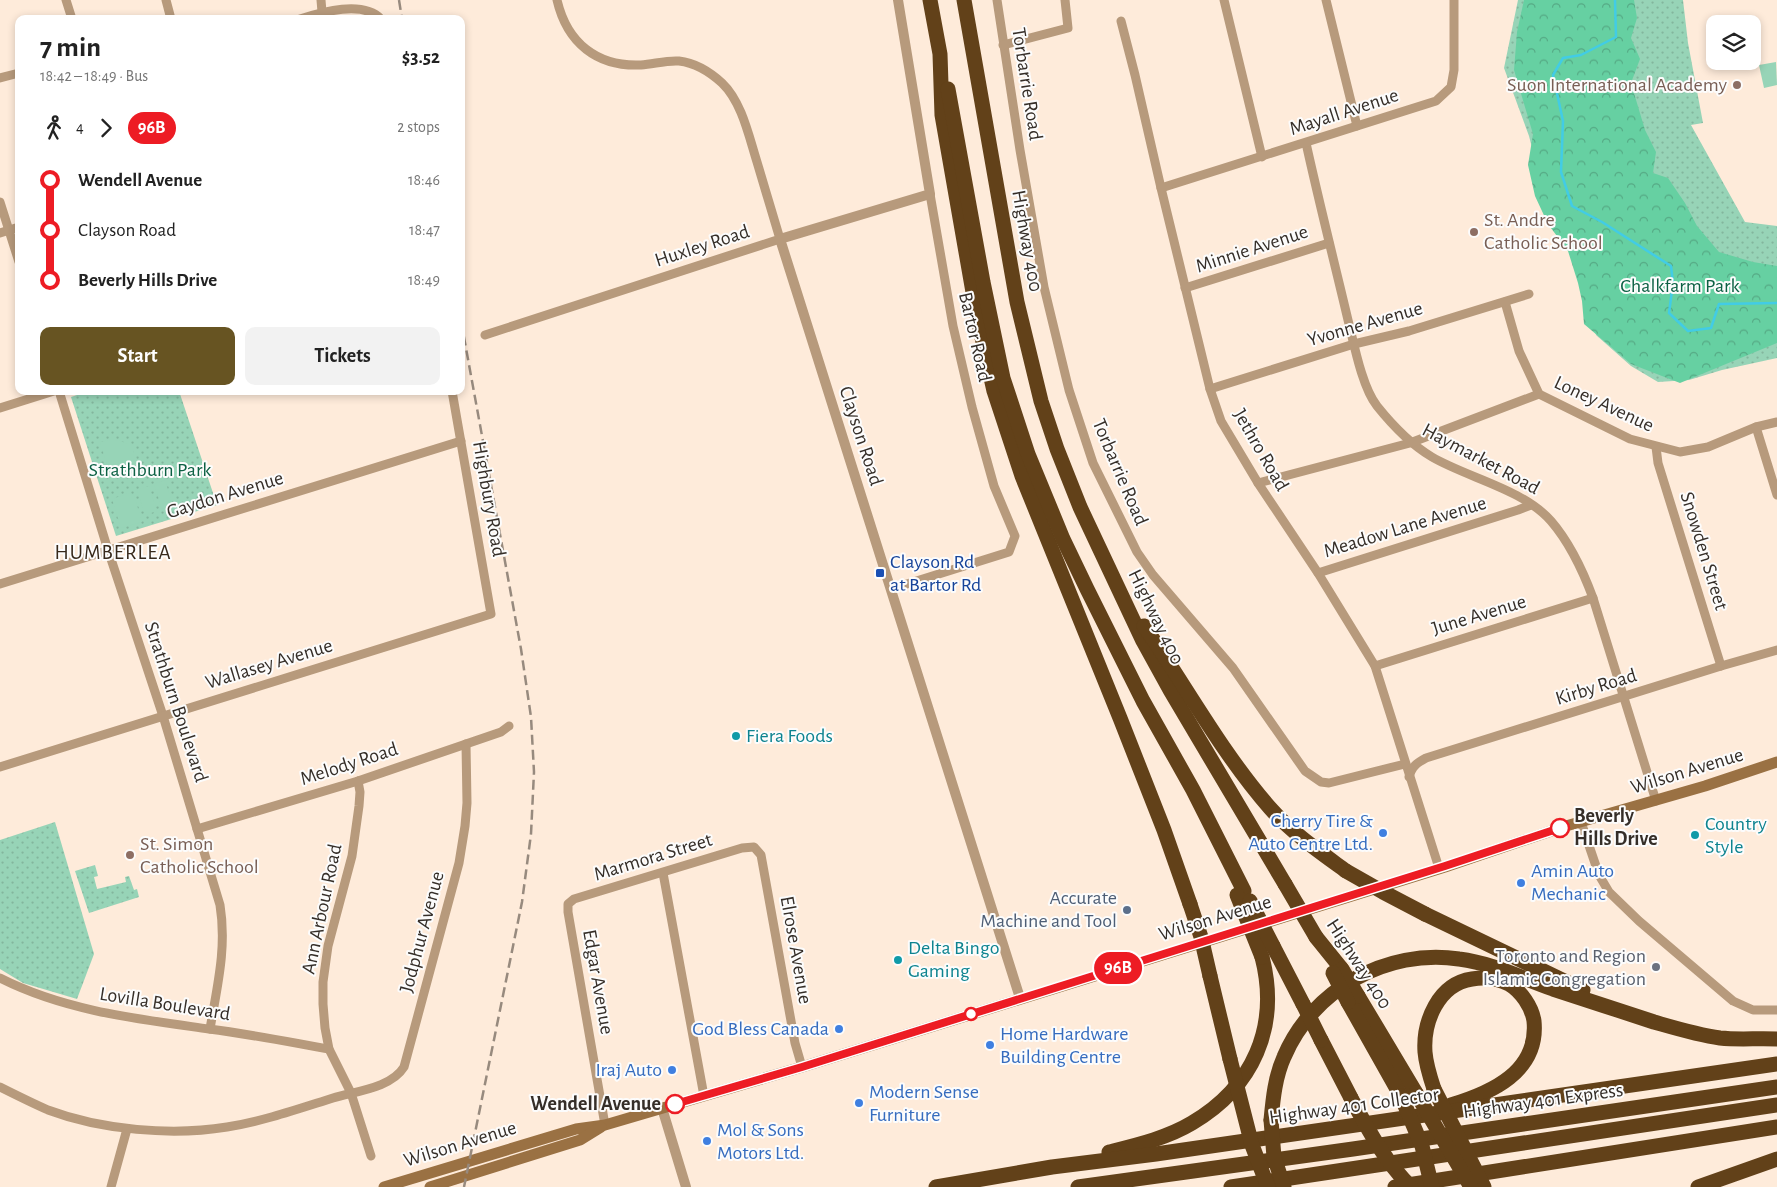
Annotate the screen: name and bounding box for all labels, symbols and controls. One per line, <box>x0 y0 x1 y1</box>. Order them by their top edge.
map controls <box>1706 15 1761 70</box>
button: layers <box>1706 15 1761 70</box>
street label: Torbarrie Road <box>1008 26 1046 142</box>
text: 7 min <box>40 34 101 62</box>
text: $3.52 <box>402 48 440 67</box>
text: 18:42 – 18:49 · Bus <box>40 68 148 84</box>
place label: Suon International Academy <box>1507 75 1727 95</box>
marker: Suon International Academy <box>1731 79 1743 91</box>
street label: Mayall Avenue <box>1287 85 1401 139</box>
icon: walk <box>40 114 68 142</box>
icon: forward <box>92 114 120 142</box>
text: 4 <box>76 119 84 135</box>
text: 96B <box>138 119 166 137</box>
text: 2 stops <box>397 119 440 135</box>
text: Wendell Avenue <box>78 171 202 190</box>
text: 18:46 <box>408 172 440 188</box>
street label: Highway 400 <box>1008 189 1046 293</box>
place label: St. Andre Catholic School <box>1484 210 1603 253</box>
text: Clayson Road <box>78 221 176 240</box>
street label: Huxley Road <box>652 221 752 271</box>
street label: Minnie Avenue <box>1193 221 1311 277</box>
text: 18:47 <box>409 222 440 238</box>
marker: St. Andre Catholic School <box>1468 226 1480 238</box>
text: Beverly Hills Drive <box>78 271 217 290</box>
text: 18:49 <box>408 272 440 288</box>
park label: Chalkfarm Park <box>1620 276 1740 296</box>
street label: Bartor Road <box>955 290 995 384</box>
street label: Yvonne Avenue <box>1305 298 1425 350</box>
button: Start <box>40 327 235 385</box>
button: Tickets <box>245 327 440 385</box>
street label: Loney Avenue <box>1551 372 1657 436</box>
street label: Clayson Road <box>836 384 886 488</box>
street label: Jethro Road <box>1230 406 1292 494</box>
street label: Torbarrie Road <box>1089 416 1151 528</box>
street label: Haymarket Road <box>1419 420 1543 498</box>
street label: Highbury Road <box>469 440 509 558</box>
park label: Strathburn Park <box>89 460 211 480</box>
street label: Gaydon Avenue <box>164 468 286 522</box>
street label: Snowden Street <box>1677 489 1732 613</box>
street label: Meadow Lane Avenue <box>1321 493 1489 561</box>
district label: HUMBERLEA <box>54 542 172 563</box>
place label: Clayson Rd at Bartor Rd <box>890 552 981 595</box>
street label: Highway 400 <box>1124 566 1188 668</box>
marker: Clayson Rd at Bartor Rd <box>874 567 886 579</box>
street label: June Avenue <box>1430 591 1528 639</box>
street label: Strathburn Boulevard <box>141 619 211 785</box>
street label: Wallasey Avenue <box>203 635 335 693</box>
street label: Kirby Road <box>1553 665 1639 709</box>
place label: Fiera Foods <box>746 726 833 746</box>
marker: Fiera Foods <box>730 730 742 742</box>
street label: Melody Road <box>298 739 400 789</box>
street label: Wilson Avenue <box>1628 744 1746 798</box>
place label: Beverly Hills Drive <box>1574 806 1658 849</box>
place label: Cherry Tire & Auto Centre Ltd. <box>1248 811 1373 854</box>
place label: Country Style <box>1705 814 1767 857</box>
marker: Beverly Hills Drive <box>1550 818 1570 838</box>
marker: Cherry Tire & Auto Centre Ltd. <box>1377 827 1389 839</box>
street label: Marmora Street <box>591 829 715 884</box>
marker: Country Style <box>1689 829 1701 841</box>
place label: St. Simon Catholic School <box>140 834 259 877</box>
street label: Ann Arbour Road <box>298 842 346 976</box>
marker: St. Simon Catholic School <box>124 849 136 861</box>
place label: Amin Auto Mechanic <box>1531 861 1614 904</box>
street label: Jodphur Avenue <box>396 869 448 995</box>
marker: Amin Auto Mechanic <box>1515 877 1527 889</box>
place label: Accurate Machine and Tool <box>980 888 1117 931</box>
street label: Wilson Avenue <box>1156 891 1274 945</box>
street label: Elrose Avenue <box>777 895 815 1005</box>
marker: Accurate Machine and Tool <box>1121 904 1133 916</box>
street label: Highway 400 <box>1323 915 1395 1013</box>
street label: Edgar Avenue <box>579 928 617 1036</box>
place label: Delta Bingo Gaming <box>908 938 999 981</box>
place label: Toronto and Region Islamic Congregation <box>1483 946 1646 989</box>
line badge: 96B <box>1089 952 1147 984</box>
marker: Delta Bingo Gaming <box>892 954 904 966</box>
text: 96B <box>1104 959 1132 977</box>
marker: Toronto and Region Islamic Congregation <box>1650 961 1662 973</box>
street label: Lovilla Boulevard <box>98 984 232 1024</box>
unlabelled marker <box>964 1007 978 1021</box>
place label: God Bless Canada <box>692 1019 829 1039</box>
marker: God Bless Canada <box>833 1023 845 1035</box>
place label: Home Hardware Building Centre <box>1000 1024 1128 1067</box>
marker: Home Hardware Building Centre <box>984 1039 996 1051</box>
place label: Iraj Auto <box>595 1060 662 1080</box>
marker: Iraj Auto <box>666 1064 678 1076</box>
street label: Highway 401 Express <box>1462 1080 1624 1122</box>
place label: Modern Sense Furniture <box>869 1082 979 1125</box>
street label: Highway 401 Collector <box>1268 1084 1441 1128</box>
place label: Wendell Avenue <box>530 1094 661 1114</box>
marker: Wendell Avenue <box>665 1094 685 1114</box>
marker: Modern Sense Furniture <box>853 1097 865 1109</box>
street label: Wilson Avenue <box>401 1117 519 1171</box>
place label: Mol & Sons Motors Ltd. <box>717 1120 804 1163</box>
marker: Mol & Sons Motors Ltd. <box>701 1135 713 1147</box>

